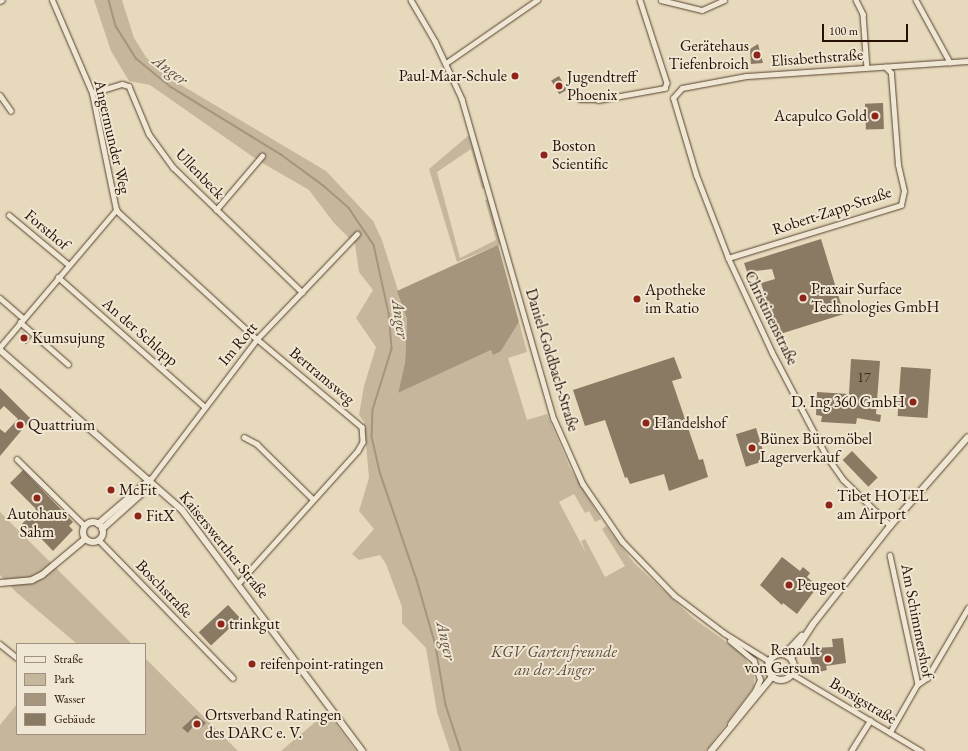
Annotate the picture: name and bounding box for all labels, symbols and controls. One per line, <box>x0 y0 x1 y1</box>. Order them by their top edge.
scale bar <box>824 16 910 42</box>
text: 100 m <box>829 23 858 39</box>
place label: Gerätehaus Tiefenbroich <box>669 36 749 74</box>
street label: Elisabethstraße <box>770 45 864 71</box>
water label: Anger <box>148 50 192 90</box>
marker: Gerätehaus Tiefenbroich <box>752 50 762 60</box>
place label: Paul-Maar-Schule <box>399 66 507 86</box>
place label: Jugendtreff Phoenix <box>567 67 636 105</box>
marker: Paul-Maar-Schule <box>510 71 520 81</box>
street label: Angermunder Weg <box>90 78 134 196</box>
marker: Jugendtreff Phoenix <box>554 81 564 91</box>
place label: Acapulco Gold <box>774 106 867 126</box>
marker: Acapulco Gold <box>870 111 880 121</box>
place label: Boston Scientific <box>552 136 608 174</box>
street label: Ullenbeck <box>171 145 229 203</box>
marker: Boston Scientific <box>539 150 549 160</box>
street label: Robert-Zapp-Straße <box>770 183 894 239</box>
street label: Forsthof <box>21 206 73 254</box>
street label: Christinenstraße <box>740 268 802 368</box>
place label: Praxair Surface Technologies GmbH <box>811 279 940 317</box>
place label: Apotheke im Ratio <box>645 280 706 318</box>
street label: Daniel-Goldbach-Straße <box>521 286 583 434</box>
marker: Praxair Surface Technologies GmbH <box>798 293 808 303</box>
street label: An der Schlepp <box>98 294 182 370</box>
marker: Apotheke im Ratio <box>632 294 642 304</box>
water label: Anger <box>387 298 413 340</box>
street label: Im Rott <box>214 319 262 369</box>
place label: Kumsujung <box>32 328 105 348</box>
marker: Kumsujung <box>19 333 29 343</box>
street label: Bertramsweg <box>286 343 358 409</box>
house number: 17 <box>857 369 871 385</box>
place label: D. Ing 360 GmbH <box>791 392 905 412</box>
marker: D. Ing 360 GmbH <box>908 397 918 407</box>
place label: Handelshof <box>654 413 726 433</box>
place label: Quattrium <box>28 415 95 435</box>
marker: Handelshof <box>641 418 651 428</box>
marker: Quattrium <box>15 420 25 430</box>
place label: Bünex Büromöbel Lagerverkauf <box>760 429 872 467</box>
marker: Bünex Büromöbel Lagerverkauf <box>747 443 757 453</box>
place label: McFit <box>119 480 157 500</box>
marker: McFit <box>106 485 116 495</box>
place label: Tibet HOTEL am Airport <box>837 486 928 524</box>
street label: Kaiserswerther Straße <box>175 488 273 602</box>
marker: Autohaus Sahm <box>32 493 42 503</box>
marker: Tibet HOTEL am Airport <box>824 500 834 510</box>
place label: Autohaus Sahm <box>7 504 67 542</box>
place label: FitX <box>146 506 174 526</box>
marker: FitX <box>133 511 143 521</box>
street label: Boschstraße <box>132 556 196 622</box>
street label: Am Schimmershof <box>897 562 937 680</box>
place label: Peugeot <box>797 575 846 595</box>
marker: Peugeot <box>784 580 794 590</box>
place label: trinkgut <box>229 614 280 634</box>
marker: trinkgut <box>216 619 226 629</box>
water label: Anger <box>432 620 460 662</box>
place label: Renault von Gersum <box>745 640 820 678</box>
park label: KGV Gartenfreunde an der Anger <box>491 642 617 680</box>
legend <box>16 643 146 735</box>
text: Straße <box>54 651 83 667</box>
place label: reifenpoint-ratingen <box>260 654 384 674</box>
marker: Renault von Gersum <box>823 654 833 664</box>
marker: reifenpoint-ratingen <box>247 659 257 669</box>
text: Park <box>54 671 74 687</box>
street label: Borsigstraße <box>826 673 900 729</box>
text: Wasser <box>54 691 85 707</box>
place label: Ortsverband Ratingen des DARC e. V. <box>205 705 342 743</box>
text: Gebäude <box>54 711 95 727</box>
marker: Ortsverband Ratingen des DARC e. V. <box>192 719 202 729</box>

